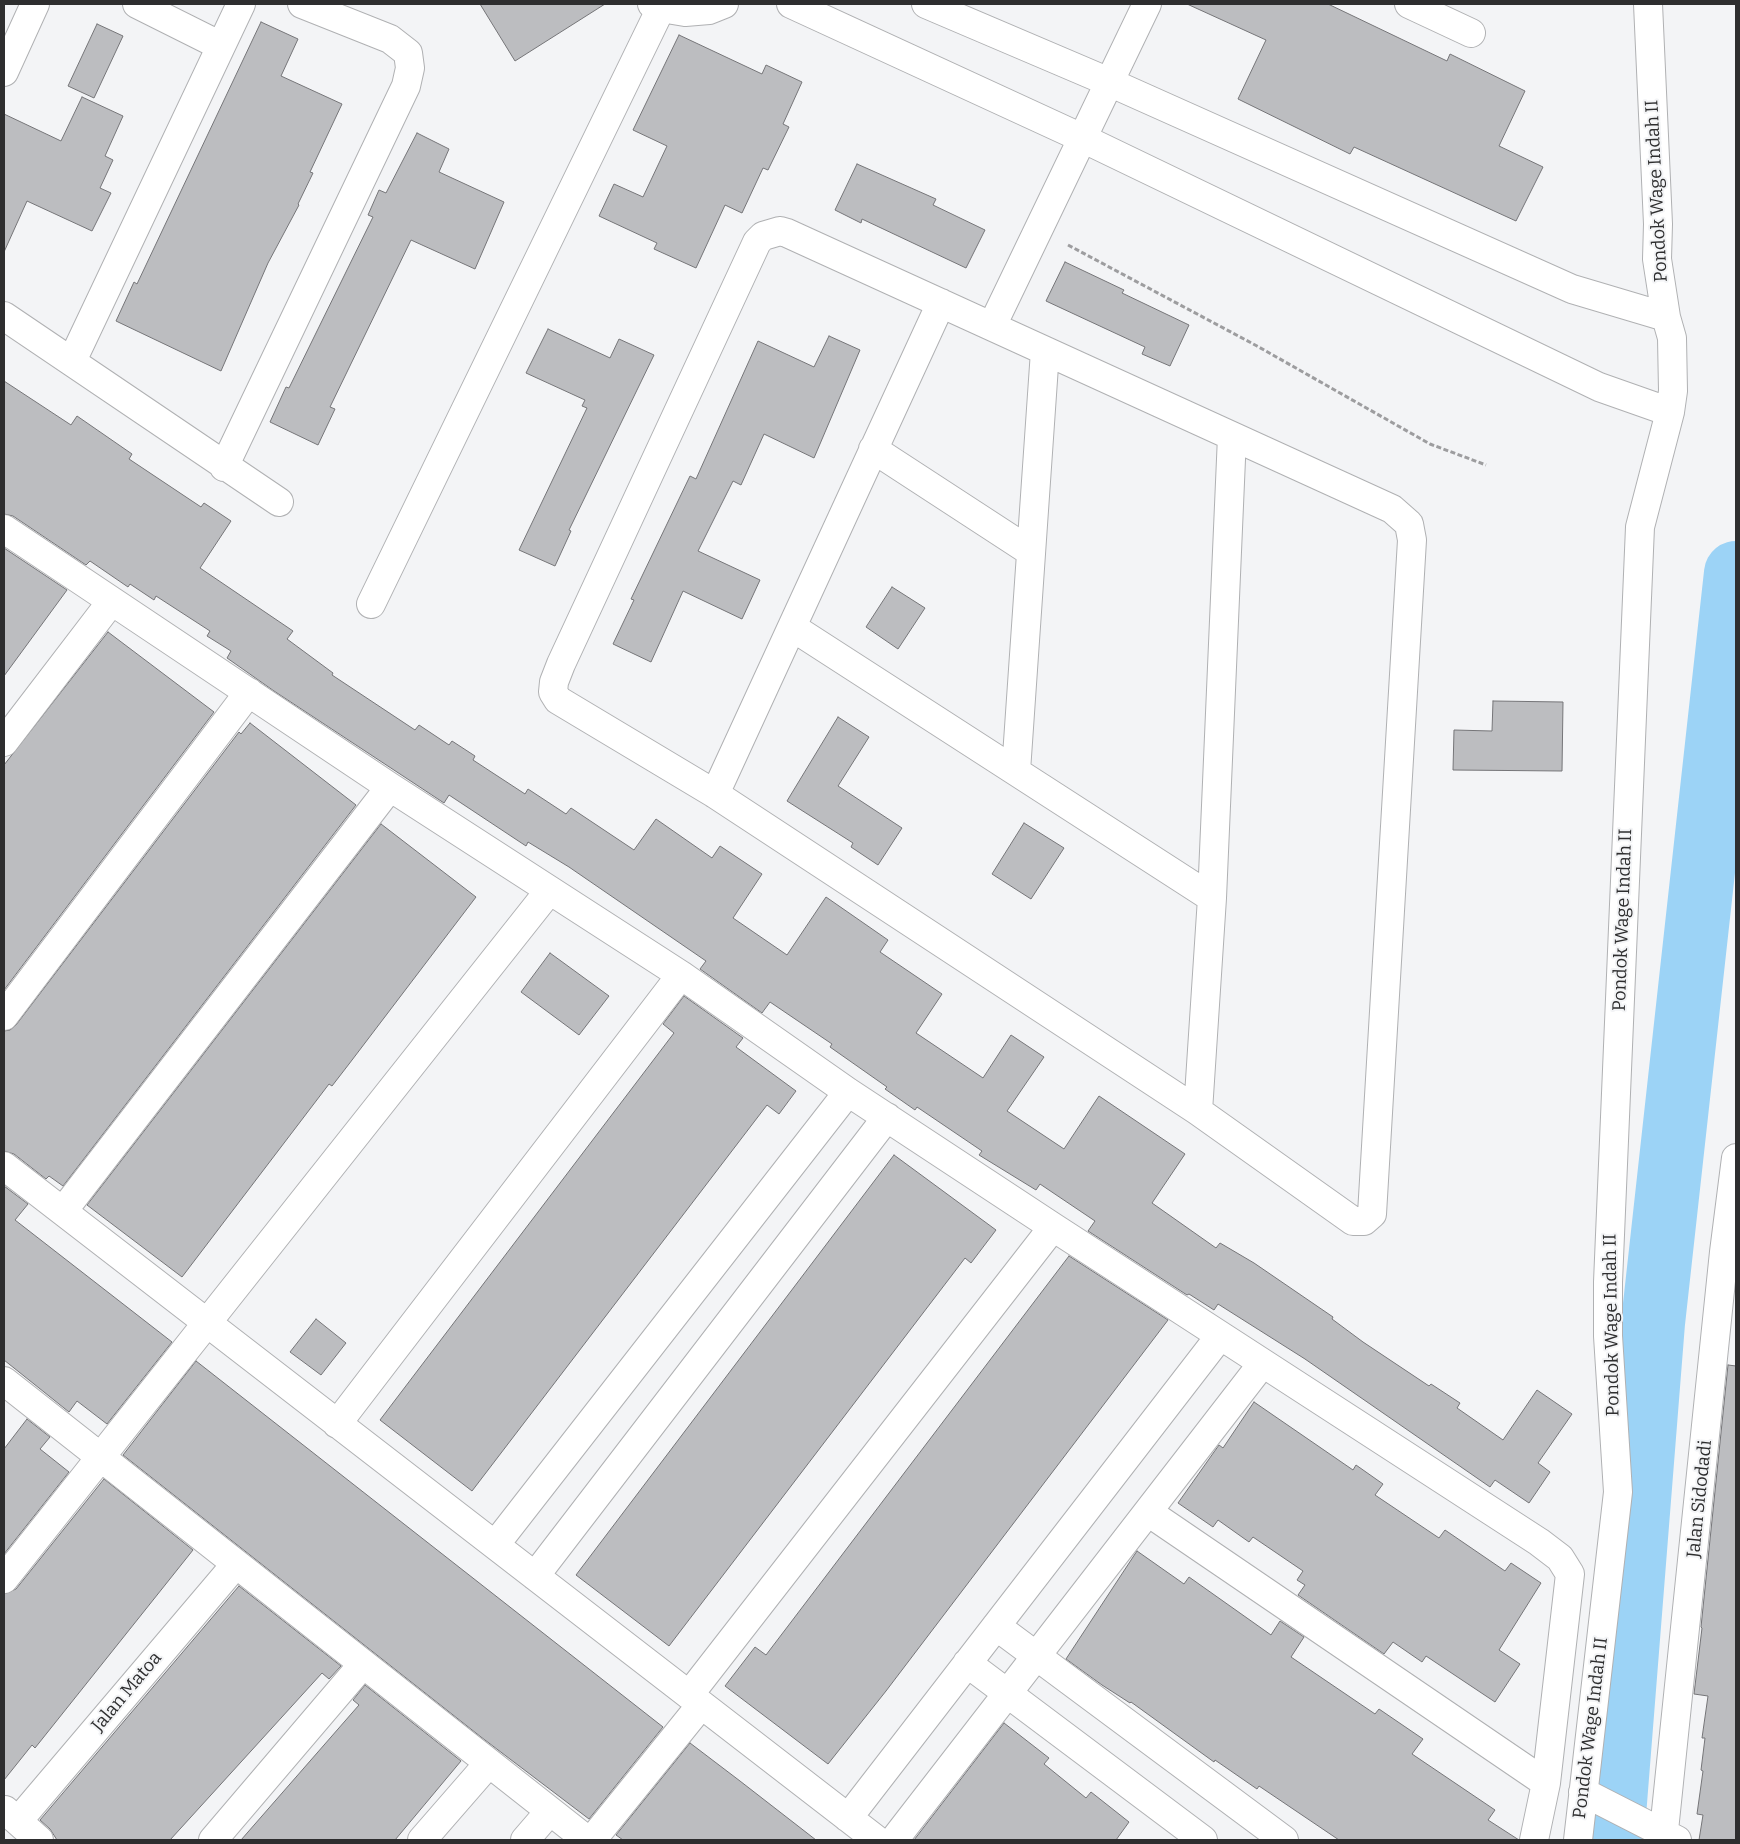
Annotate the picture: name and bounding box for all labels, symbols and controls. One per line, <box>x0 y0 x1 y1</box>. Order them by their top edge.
street label: Pondok Wage Indah II <box>1641 99 1673 283</box>
street label: Pondok Wage Indah II <box>1609 828 1637 1012</box>
street label: Pondok Wage Indah II <box>1600 1234 1624 1416</box>
street label: Jalan Sidodadi <box>1683 1439 1717 1559</box>
street label: Pondok Wage Indah II <box>1569 1636 1613 1820</box>
street label: Jalan Matoa <box>87 1648 167 1736</box>

